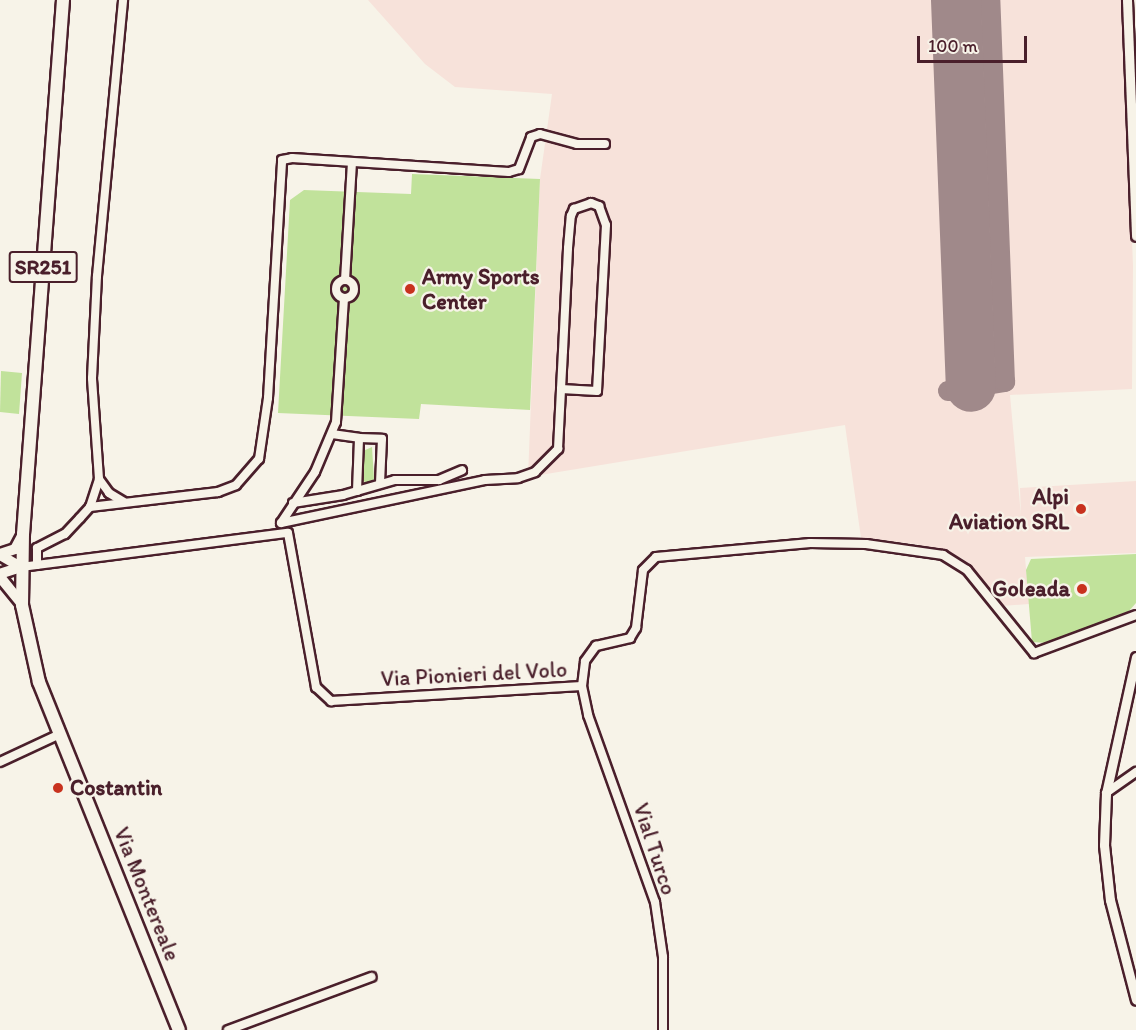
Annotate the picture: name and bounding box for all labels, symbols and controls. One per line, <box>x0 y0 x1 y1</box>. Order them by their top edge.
scale bar <box>920 24 1030 62</box>
text: 100 m <box>928 35 978 57</box>
road number: SR251 <box>9 249 78 285</box>
place label: Army Sports Center <box>422 263 540 314</box>
marker: Army Sports Center <box>403 282 417 296</box>
place label: Alpi Aviation SRL <box>949 483 1069 534</box>
marker: Alpi Aviation SRL <box>1074 502 1088 516</box>
place label: Goleada <box>992 576 1070 602</box>
marker: Goleada <box>1075 582 1089 596</box>
street label: Via Pionieri del Volo <box>381 656 567 692</box>
place label: Costantin <box>70 775 162 801</box>
marker: Costantin <box>51 781 65 795</box>
street label: Vial Turco <box>628 800 682 898</box>
street label: Via Montereale <box>108 823 186 965</box>

